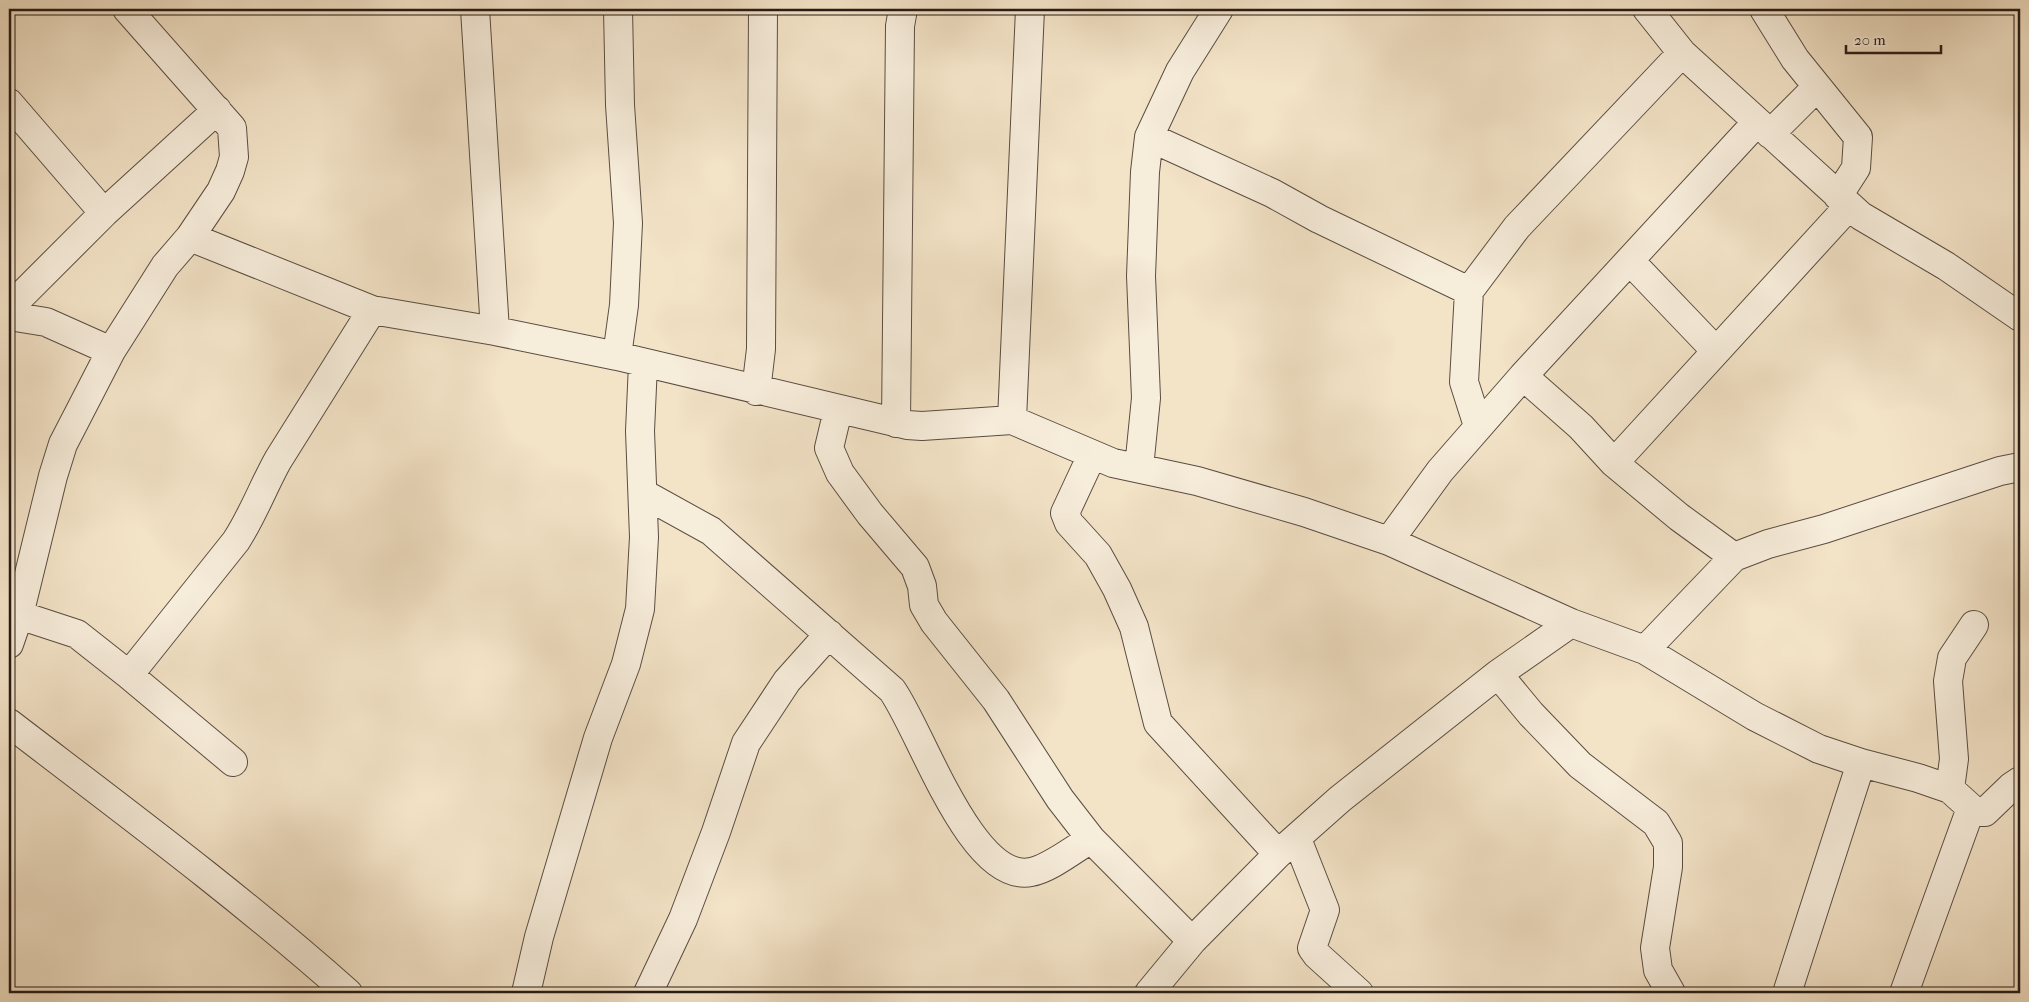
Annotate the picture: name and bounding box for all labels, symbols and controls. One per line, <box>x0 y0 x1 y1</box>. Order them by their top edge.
scale bar <box>1846 22 1942 54</box>
text: 20 m <box>1854 31 1886 49</box>

